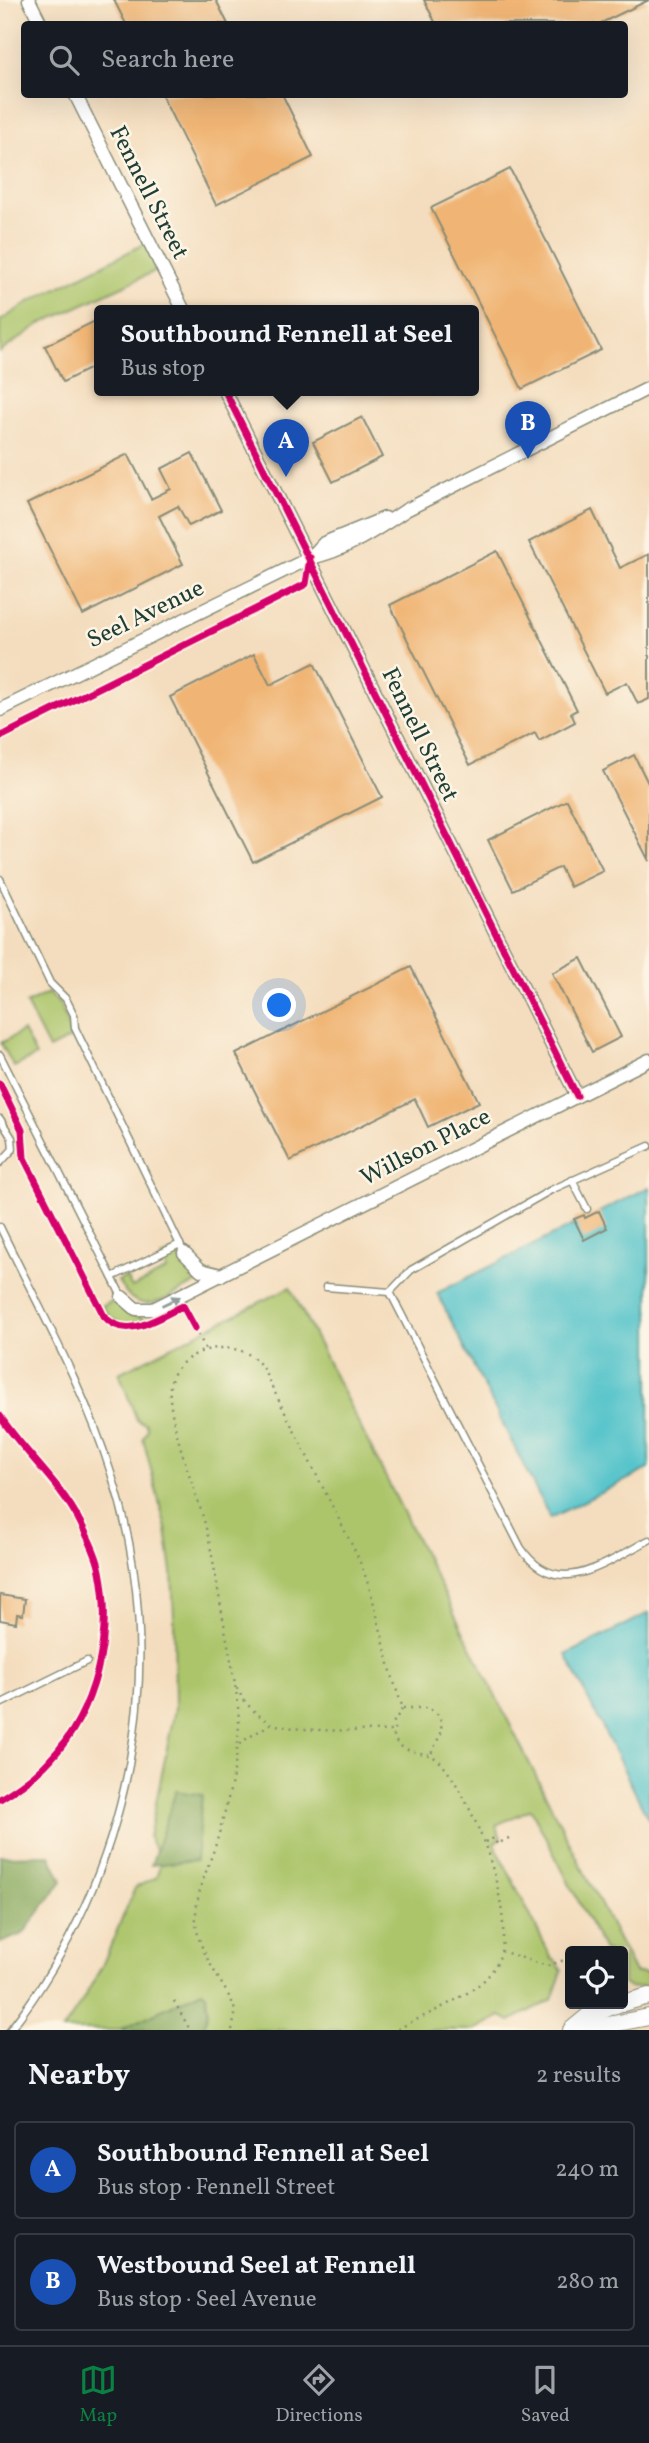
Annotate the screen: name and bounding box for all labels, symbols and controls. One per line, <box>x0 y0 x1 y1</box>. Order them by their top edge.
search box <box>21 21 628 98</box>
icon: search <box>45 41 83 79</box>
text: Search here <box>101 42 234 78</box>
street label: Fennell Street <box>100 120 196 266</box>
popup <box>94 305 479 396</box>
text: Southbound Fennell at Seel <box>120 317 453 353</box>
text: Bus stop <box>120 353 205 385</box>
pin: B <box>505 401 551 459</box>
pin: A <box>263 419 309 477</box>
street label: Seel Avenue <box>82 572 210 658</box>
street label: Fennell Street <box>372 662 466 808</box>
your location <box>262 988 296 1022</box>
street label: Willson Place <box>355 1101 497 1195</box>
one-way arrow <box>161 1295 181 1306</box>
map controls <box>565 1946 628 2009</box>
button: locate <box>565 1946 628 2009</box>
text: Nearby <box>28 2055 130 2097</box>
text: 2 results <box>536 2060 621 2092</box>
text: Southbound Fennell at Seel <box>97 2136 429 2172</box>
text: A <box>45 2154 61 2186</box>
text: 240 m <box>555 2154 619 2186</box>
text: Bus stop · Fennell Street <box>97 2172 335 2204</box>
text: Westbound Seel at Fennell <box>97 2248 416 2284</box>
text: B <box>45 2266 61 2298</box>
text: 280 m <box>556 2266 619 2298</box>
text: Bus stop · Seel Avenue <box>97 2284 317 2316</box>
tab: Map <box>79 2361 117 2429</box>
tab: Directions <box>276 2361 363 2429</box>
tab: Saved <box>521 2361 570 2429</box>

